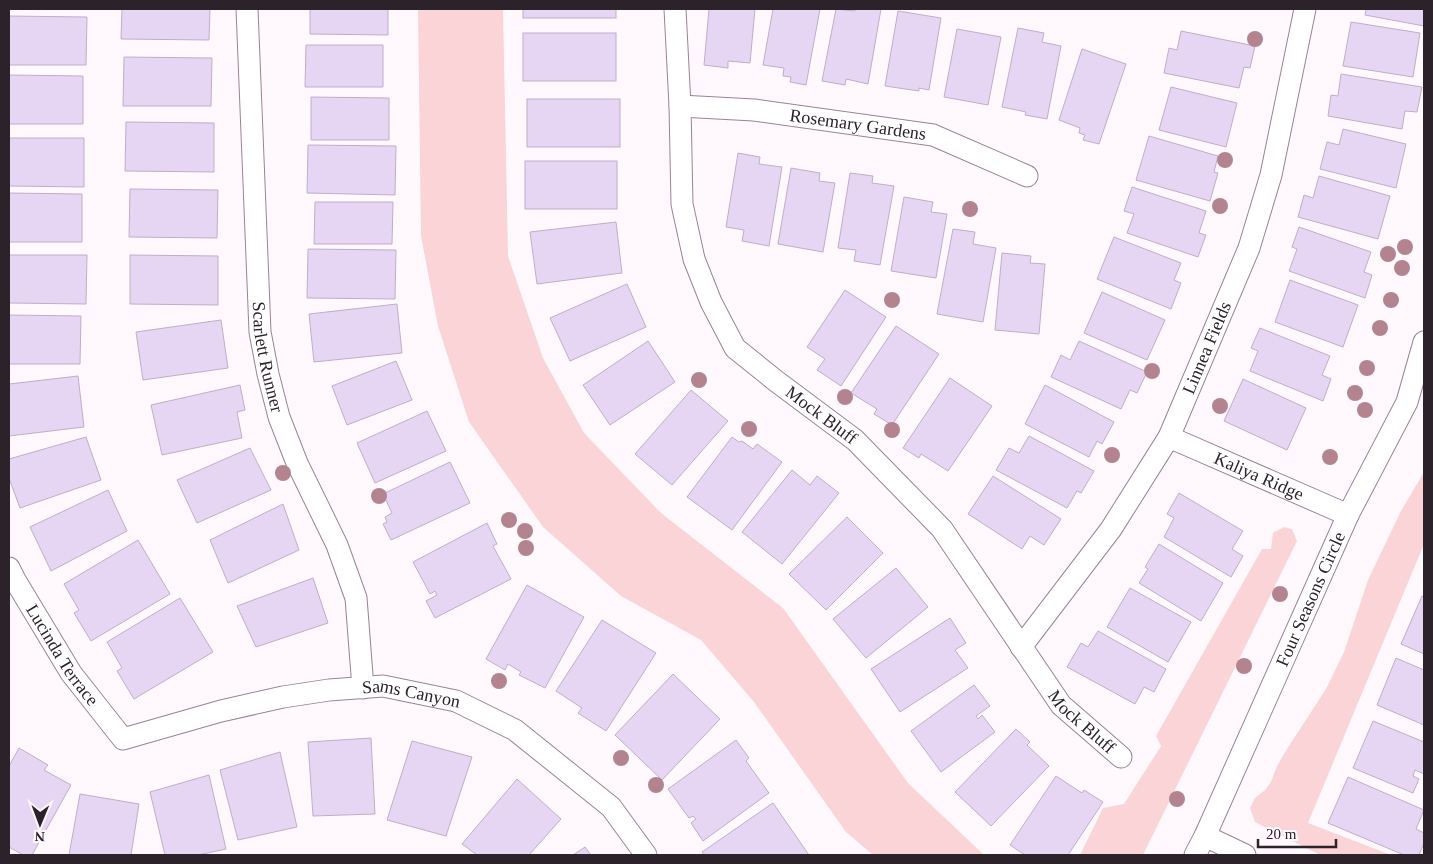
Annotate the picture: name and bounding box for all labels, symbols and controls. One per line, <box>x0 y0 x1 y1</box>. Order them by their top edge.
street label: Rosemary Gardens <box>788 105 927 144</box>
street label: Linnea Fields <box>1178 299 1235 397</box>
street label: Scarlett Runner <box>249 301 287 415</box>
street label: Mock Bluff <box>782 382 861 448</box>
street label: Kaliya Ridge <box>1211 448 1307 504</box>
street label: Four Seasons Circle <box>1272 529 1349 669</box>
street label: Lucinda Terrace <box>22 601 103 709</box>
street label: Sams Canyon <box>361 676 462 712</box>
street label: Mock Bluff <box>1044 686 1119 757</box>
north arrow <box>15 799 65 849</box>
scale bar <box>1258 816 1336 848</box>
text: 20 m <box>1266 826 1297 842</box>
text: N <box>35 829 45 844</box>

